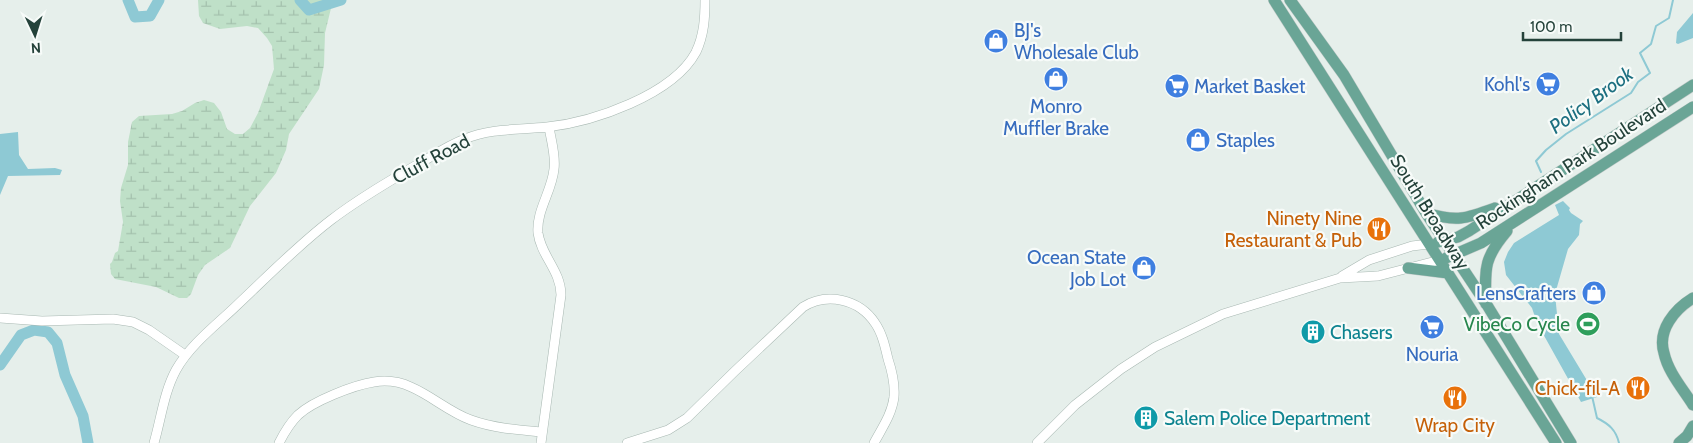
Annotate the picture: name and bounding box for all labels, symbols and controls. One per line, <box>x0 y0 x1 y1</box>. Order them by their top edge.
north arrow <box>10 10 60 60</box>
scale bar <box>1523 10 1620 42</box>
text: 100 m <box>1530 18 1572 36</box>
place label: BJ's Wholesale Club <box>1014 19 1139 64</box>
shop icon: BJ's Wholesale Club <box>983 28 1009 54</box>
text: N <box>30 39 41 57</box>
water label: Policy Brook <box>1544 61 1639 138</box>
shop icon: Monro Muffler Brake <box>1043 66 1069 92</box>
supermarket icon: Kohl's <box>1535 71 1561 97</box>
supermarket icon: Market Basket <box>1164 73 1190 99</box>
place label: Kohl's <box>1484 73 1530 96</box>
place label: Market Basket <box>1194 75 1306 98</box>
street label: Rockingham Park Boulevard <box>1472 94 1670 234</box>
place label: Monro Muffler Brake <box>1003 95 1109 140</box>
shop icon: Staples <box>1185 127 1211 153</box>
street label: Cluff Road <box>388 129 474 189</box>
place label: Staples <box>1216 129 1275 152</box>
street label: South Broadway <box>1385 150 1475 274</box>
place label: Ninety Nine Restaurant & Pub <box>1225 207 1362 252</box>
restaurant icon: Ninety Nine Restaurant & Pub <box>1366 216 1392 242</box>
place label: Ocean State Job Lot <box>1027 246 1127 291</box>
shop icon: Ocean State Job Lot <box>1131 255 1157 281</box>
shop icon: LensCrafters <box>1581 280 1607 306</box>
place label: LensCrafters <box>1476 282 1576 305</box>
sports icon: VibeCo Cycle <box>1575 311 1601 337</box>
place label: VibeCo Cycle <box>1464 313 1570 336</box>
supermarket icon: Nouria <box>1419 314 1445 340</box>
building icon: Chasers <box>1300 319 1326 345</box>
place label: Chasers <box>1330 321 1393 344</box>
place label: Nouria <box>1406 343 1458 366</box>
restaurant icon: Chick-fil-A <box>1625 375 1651 401</box>
place label: Chick-fil-A <box>1535 377 1620 400</box>
restaurant icon: Wrap City <box>1442 385 1468 411</box>
building icon: Salem Police Department <box>1133 405 1159 431</box>
place label: Salem Police Department <box>1164 407 1371 430</box>
place label: Wrap City <box>1415 414 1495 437</box>

